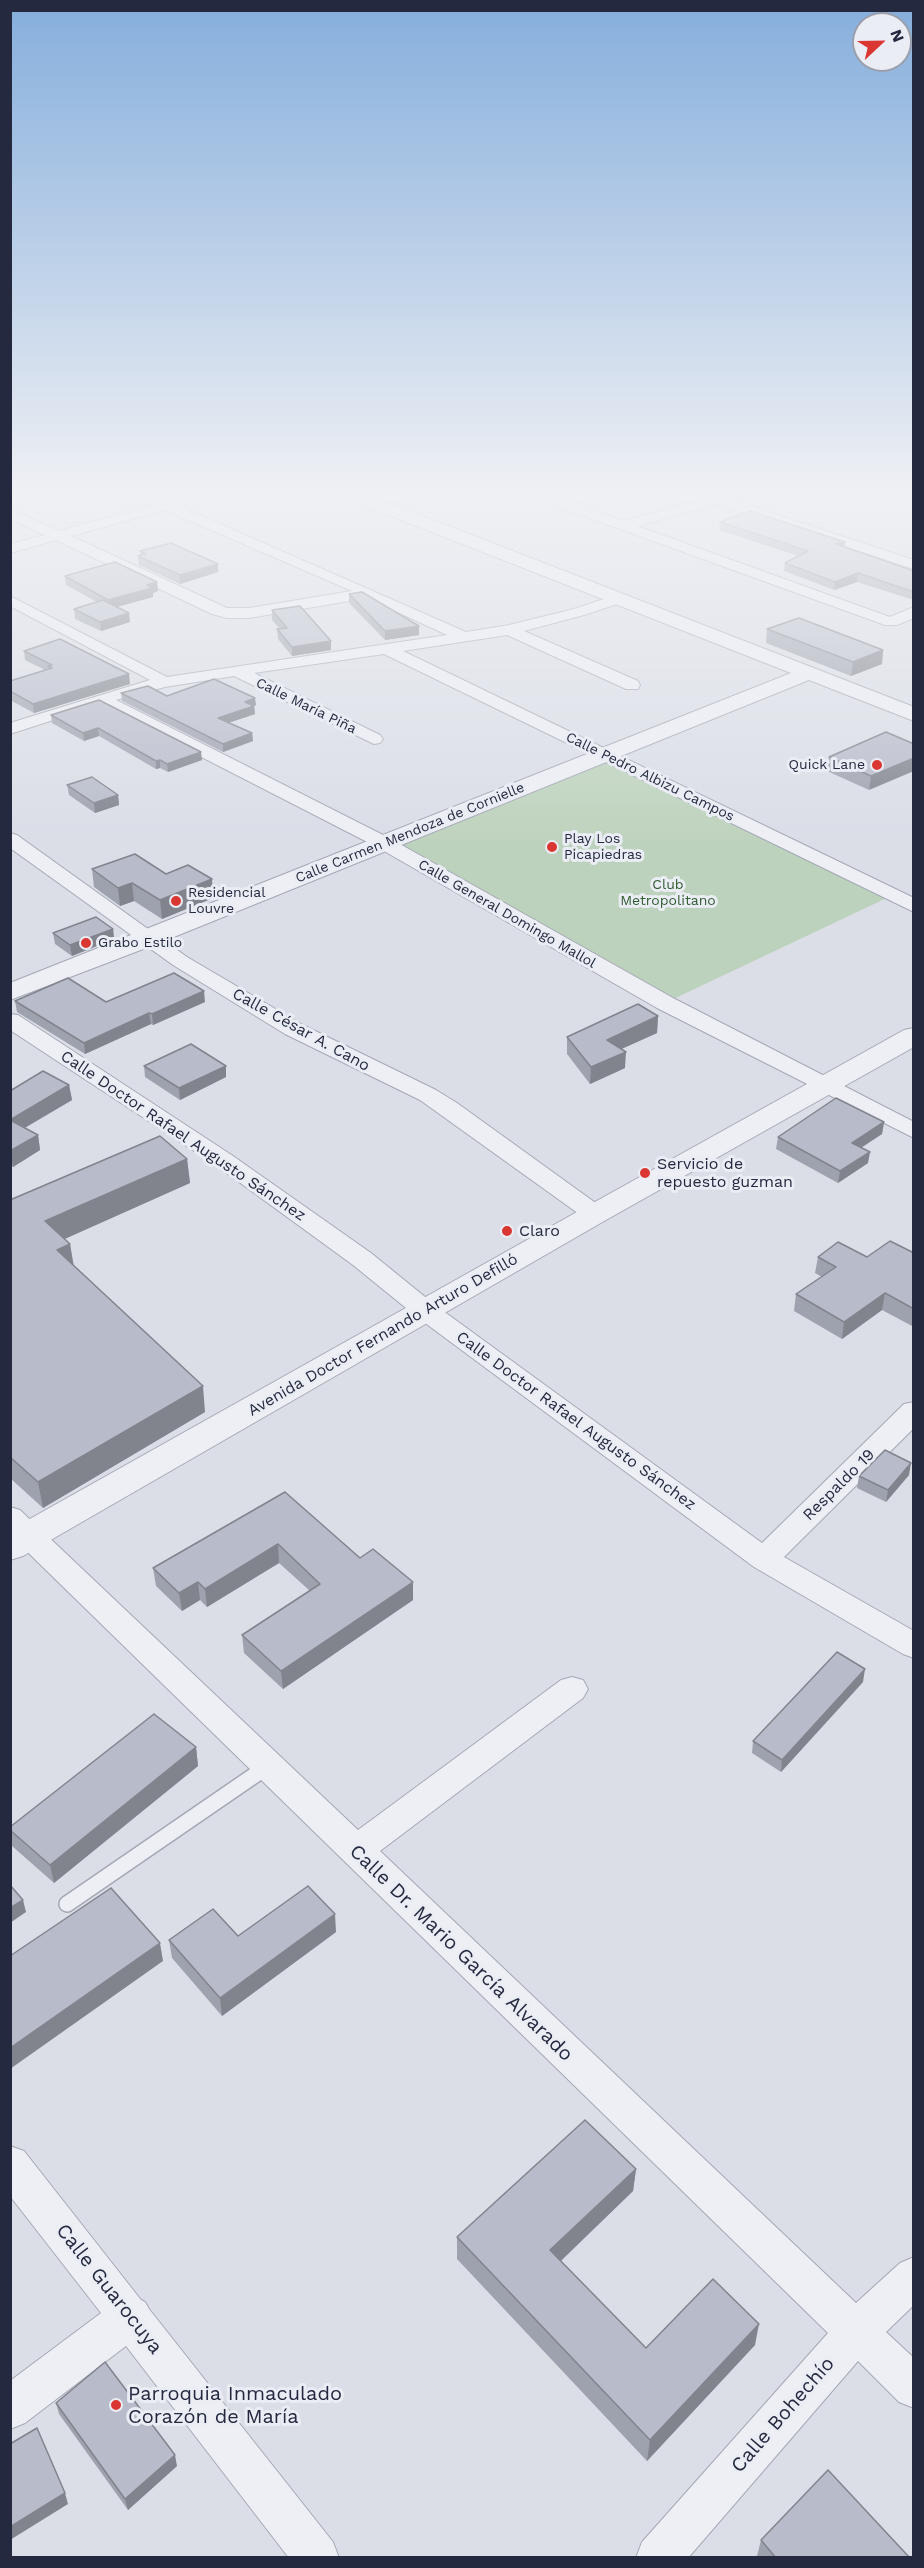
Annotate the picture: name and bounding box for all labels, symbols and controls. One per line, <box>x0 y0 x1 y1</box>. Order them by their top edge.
north arrow <box>852 12 912 72</box>
text: N <box>886 27 908 45</box>
street label: Calle María Piña <box>253 674 359 738</box>
street label: Calle Pedro Albizu Campos <box>563 729 737 825</box>
place label: Quick Lane <box>789 757 865 773</box>
marker: Quick Lane <box>870 758 884 772</box>
street label: Calle Carmen Mendoza de Cornielle <box>293 779 527 887</box>
place label: Play Los Picapiedras <box>564 831 642 864</box>
marker: Play Los Picapiedras <box>545 840 559 854</box>
street label: Calle General Domingo Mallol <box>415 856 599 972</box>
park label: Club Metropolitano <box>620 877 716 910</box>
place label: Residencial Louvre <box>188 885 266 918</box>
marker: Residencial Louvre <box>169 894 183 908</box>
place label: Grabo Estilo <box>98 935 182 951</box>
marker: Grabo Estilo <box>79 936 93 950</box>
street label: Calle César A. Cano <box>229 984 373 1076</box>
street label: Calle Doctor Rafael Augusto Sánchez <box>57 1047 309 1225</box>
place label: Servicio de repuesto guzman <box>657 1154 793 1192</box>
marker: Servicio de repuesto guzman <box>638 1166 652 1180</box>
place label: Claro <box>519 1221 560 1241</box>
marker: Claro <box>500 1224 514 1238</box>
street label: Avenida Doctor Fernando Arturo Defilló <box>245 1250 521 1420</box>
street label: Calle Doctor Rafael Augusto Sánchez <box>452 1328 700 1514</box>
street label: Respaldo 19 <box>799 1445 879 1525</box>
street label: Calle Dr. Mario García Alvarado <box>344 1840 578 2066</box>
street label: Calle Guarocuya <box>51 2219 167 2359</box>
street label: Calle Bohechío <box>726 2352 840 2478</box>
place label: Parroquia Inmaculado Corazón de María <box>128 2382 342 2429</box>
marker: Parroquia Inmaculado Corazón de María <box>109 2398 123 2412</box>

